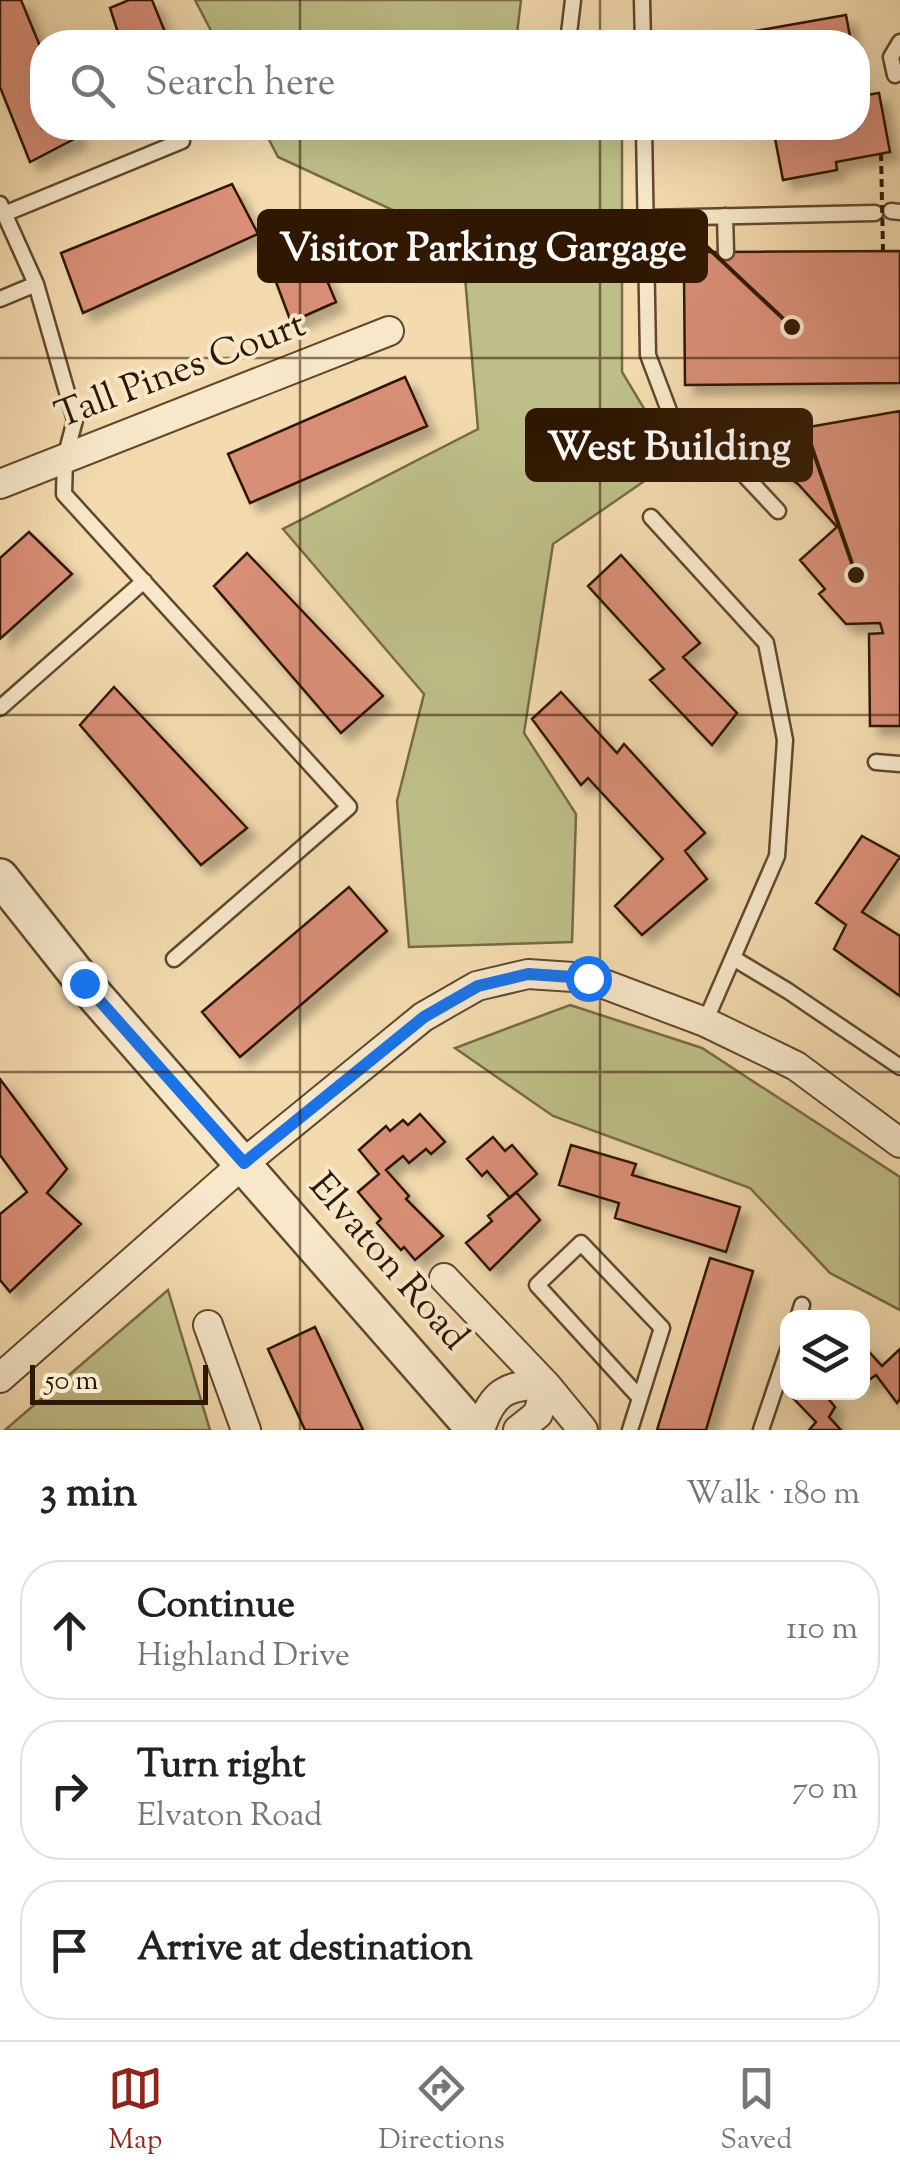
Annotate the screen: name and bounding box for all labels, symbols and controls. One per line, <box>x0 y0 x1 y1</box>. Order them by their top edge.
search box <box>30 30 870 140</box>
icon: search <box>65 58 120 113</box>
text: Search here <box>145 58 336 112</box>
callout: Visitor Parking Gargage <box>259 211 706 281</box>
text: Visitor Parking Gargage <box>279 222 687 279</box>
street label: Tall Pines Court <box>48 299 314 445</box>
callout: West Building <box>527 410 811 480</box>
text: West Building <box>547 421 792 478</box>
route start <box>566 956 612 1002</box>
route end <box>62 961 108 1007</box>
street label: Elvaton Road <box>294 1162 480 1364</box>
map controls <box>780 1310 870 1400</box>
button: layers <box>780 1310 870 1400</box>
scale bar <box>30 1360 208 1404</box>
text: 50 m <box>45 1362 99 1402</box>
text: 3 min <box>40 1465 137 1525</box>
text: Walk · 180 m <box>686 1472 860 1518</box>
text: Continue <box>137 1580 295 1634</box>
icon: ahead <box>42 1603 97 1658</box>
text: 110 m <box>786 1607 858 1653</box>
text: Highland Drive <box>137 1634 350 1680</box>
text: Turn right <box>137 1740 305 1794</box>
icon: right <box>42 1763 97 1818</box>
text: 70 m <box>792 1767 858 1813</box>
text: Elvaton Road <box>137 1794 322 1840</box>
icon: arrive <box>42 1923 97 1978</box>
text: Arrive at destination <box>137 1923 473 1977</box>
tab: Map <box>108 2061 163 2161</box>
tab: Directions <box>378 2061 505 2161</box>
tab: Saved <box>720 2061 792 2161</box>

